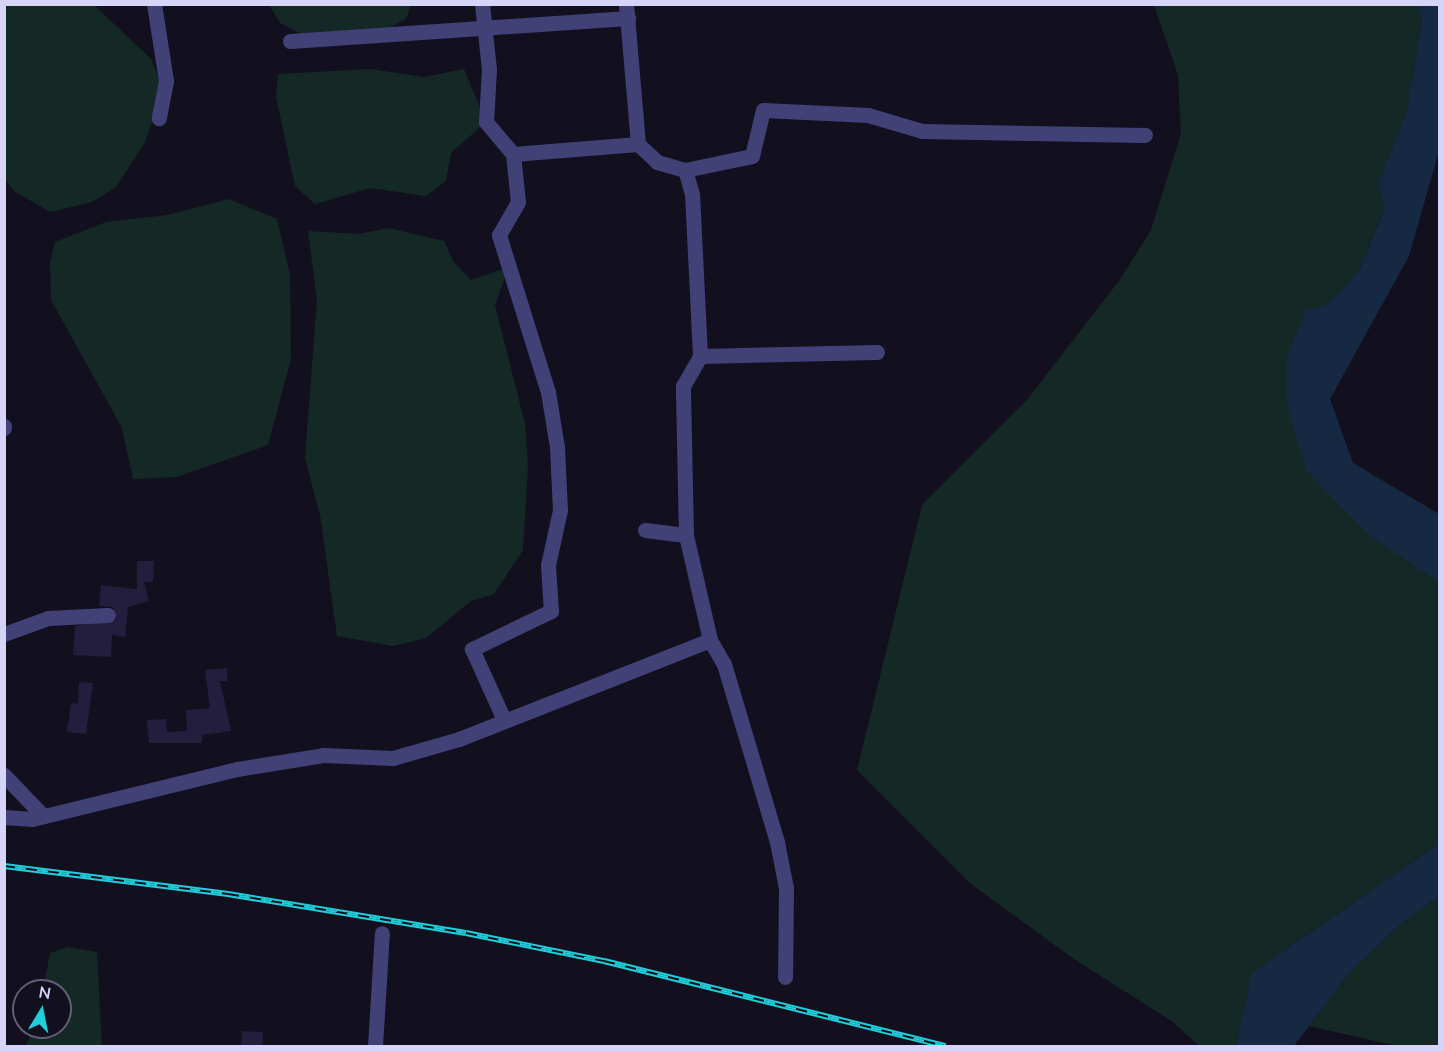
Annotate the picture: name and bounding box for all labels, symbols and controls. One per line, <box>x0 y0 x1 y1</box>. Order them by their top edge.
north arrow <box>12 979 72 1039</box>
text: N <box>37 981 53 1005</box>

